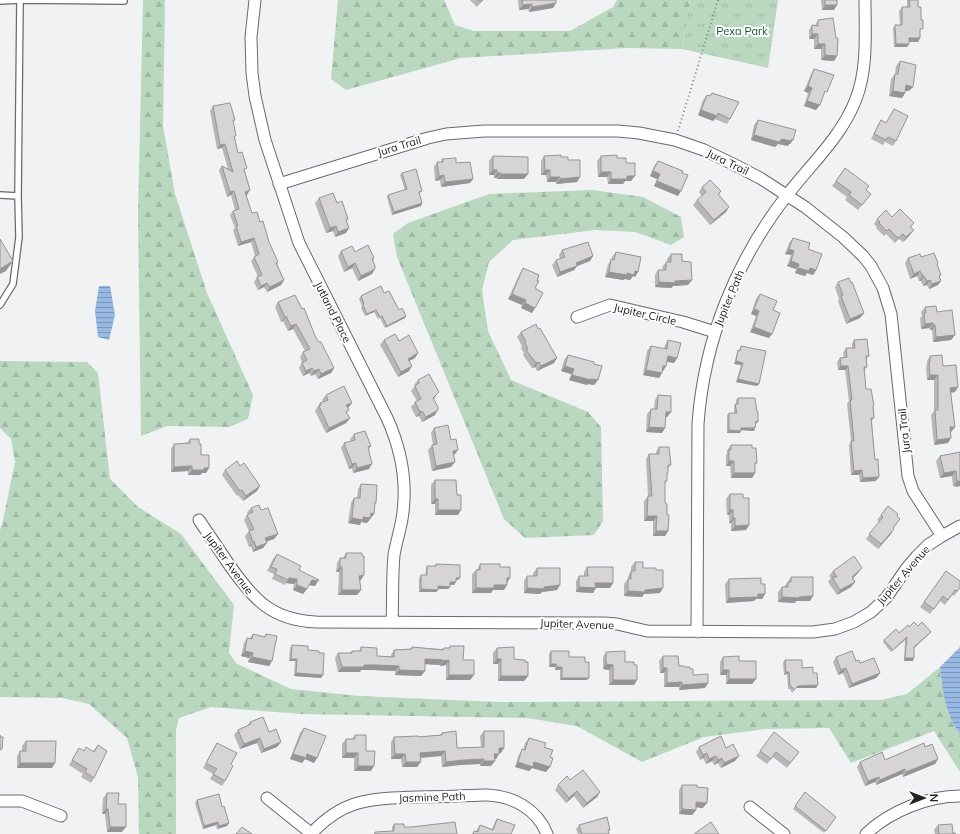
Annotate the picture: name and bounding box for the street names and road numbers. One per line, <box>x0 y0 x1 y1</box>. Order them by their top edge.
street label: Jura Trail <box>375 133 423 159</box>
street label: Jura Trail <box>705 146 751 178</box>
street label: Jupiter Path <box>711 268 747 328</box>
street label: Jutland Place <box>312 279 354 345</box>
street label: Jupiter Circle <box>612 300 678 328</box>
street label: Jura Trail <box>895 408 913 454</box>
street label: Jupiter Avenue <box>202 529 256 597</box>
street label: Jupiter Avenue <box>873 542 933 608</box>
street label: Jupiter Avenue <box>540 616 614 632</box>
street label: Jasmine Path <box>398 789 466 805</box>

